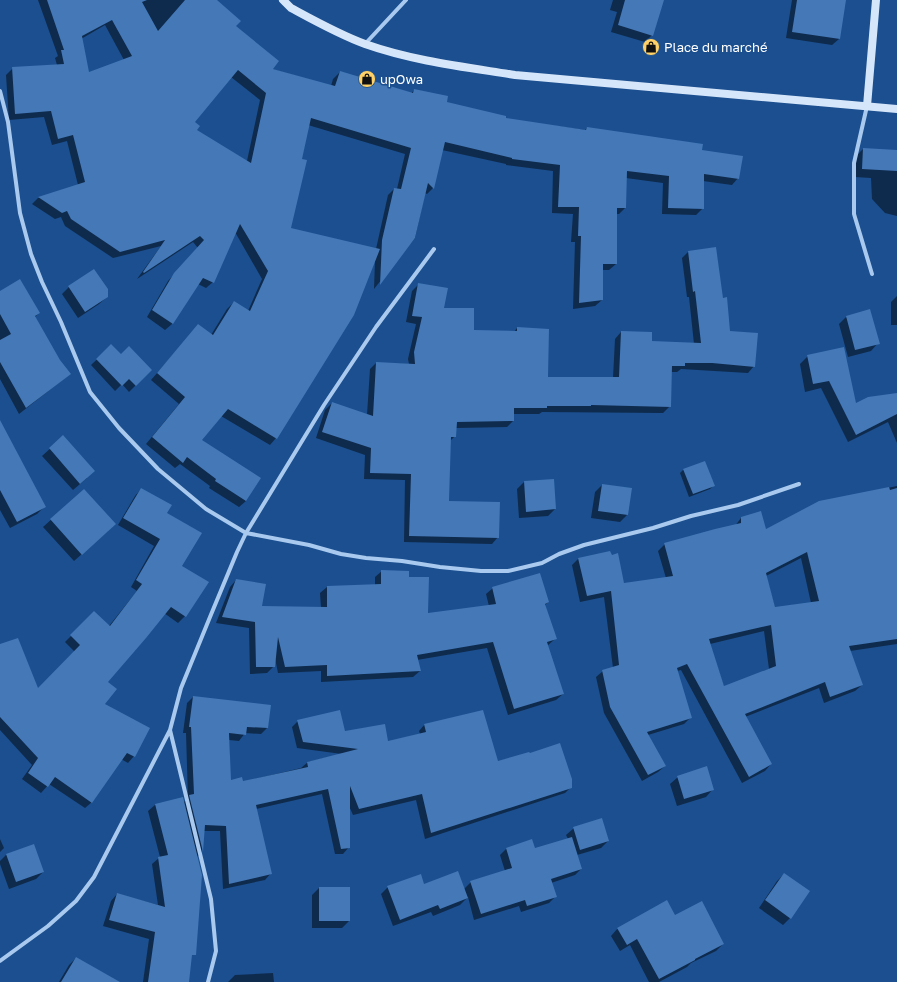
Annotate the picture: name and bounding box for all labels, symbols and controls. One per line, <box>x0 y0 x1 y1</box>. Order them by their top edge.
shop icon: Place du marché <box>641 37 661 57</box>
place label: Place du marché <box>664 39 767 55</box>
shop icon: upOwa <box>357 69 377 89</box>
place label: upOwa <box>380 71 423 87</box>

